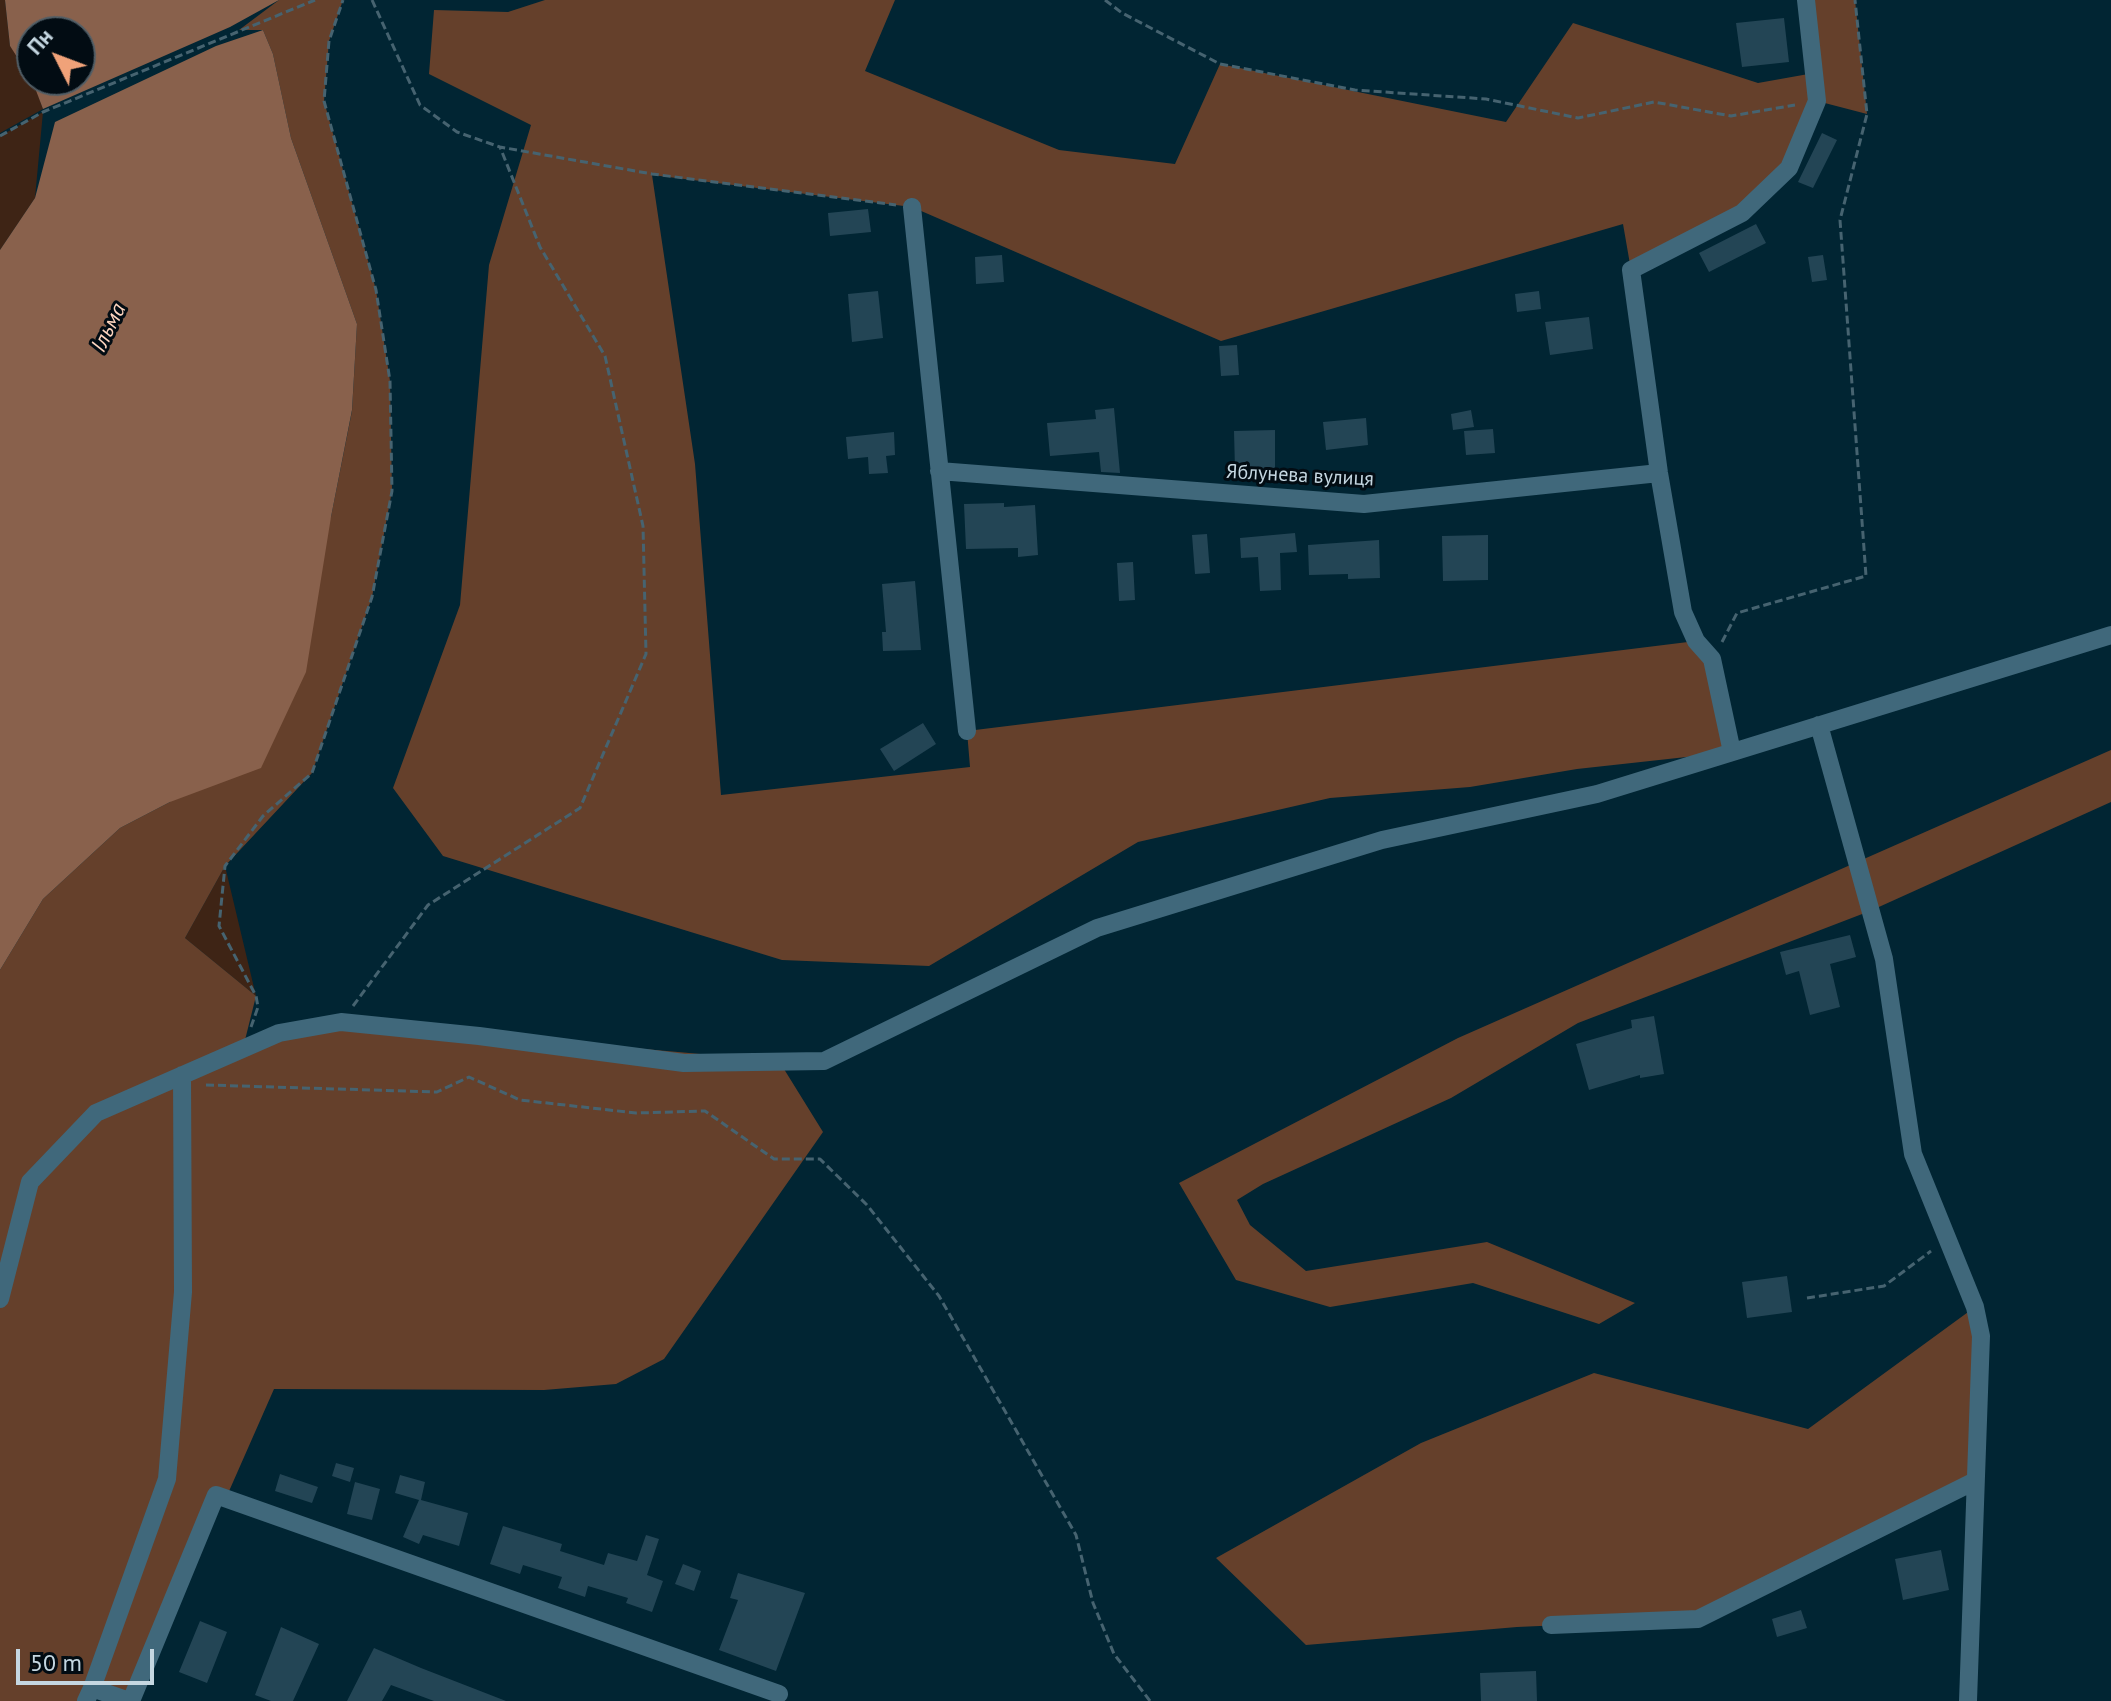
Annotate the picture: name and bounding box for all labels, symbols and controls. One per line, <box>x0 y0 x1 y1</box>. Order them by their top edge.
north arrow <box>16 16 96 96</box>
text: Пн <box>21 22 59 60</box>
water label: Ільма <box>86 299 132 357</box>
street label: Яблунева вулиця <box>1225 460 1375 492</box>
scale bar <box>20 1633 158 1683</box>
text: 50 m <box>30 1647 82 1678</box>

